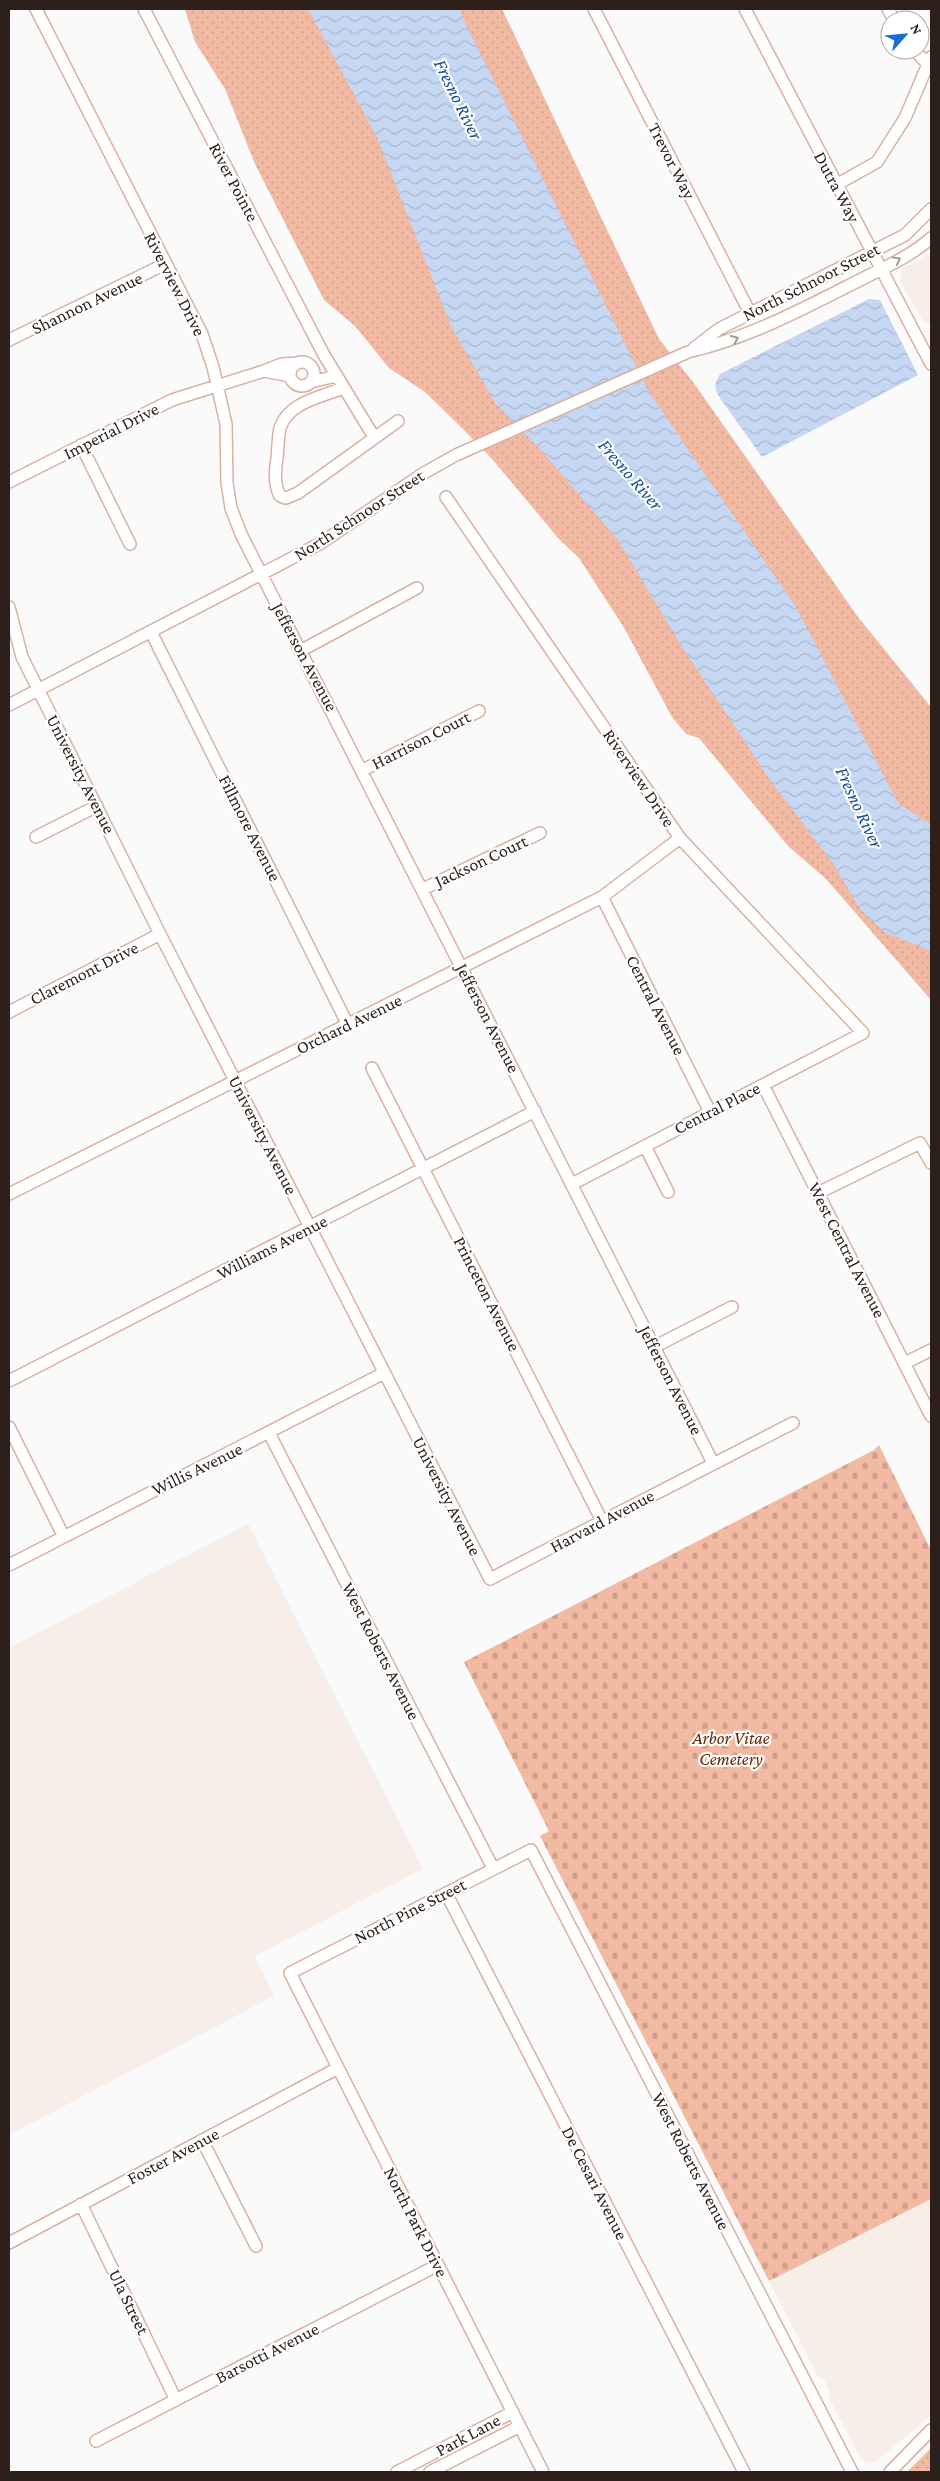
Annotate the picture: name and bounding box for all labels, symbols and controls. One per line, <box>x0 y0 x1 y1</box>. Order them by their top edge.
north arrow <box>880 10 930 60</box>
text: N <box>907 21 926 37</box>
water label: Fresno River <box>430 55 488 144</box>
street label: Trevor Way <box>644 120 700 203</box>
street label: River Pointe <box>205 139 263 225</box>
street label: Dutra Way <box>810 148 864 227</box>
street label: Riverview Drive <box>140 229 210 339</box>
street label: North Schnoor Street <box>739 238 884 325</box>
one-way arrow <box>891 257 900 267</box>
street label: Shannon Avenue <box>28 268 146 338</box>
one-way arrow <box>730 335 739 346</box>
street label: Imperial Drive <box>60 398 162 464</box>
water label: Fresno River <box>594 435 668 515</box>
street label: North Schnoor Street <box>290 465 429 565</box>
street label: Jefferson Avenue <box>267 598 342 715</box>
street label: Harrison Court <box>368 706 475 773</box>
street label: University Avenue <box>42 711 120 837</box>
street label: Riverview Drive <box>599 725 679 831</box>
water label: Fresno River <box>832 763 888 852</box>
street label: Fillmore Avenue <box>215 771 285 885</box>
street label: Jackson Court <box>430 830 531 892</box>
street label: Claremont Drive <box>26 937 142 1009</box>
street label: Central Avenue <box>622 952 690 1058</box>
street label: Jefferson Avenue <box>451 958 524 1076</box>
street label: Orchard Avenue <box>293 990 405 1058</box>
street label: University Avenue <box>224 1072 302 1198</box>
street label: Central Place <box>671 1078 763 1138</box>
street label: West Central Avenue <box>804 1179 890 1321</box>
street label: Williams Avenue <box>213 1211 331 1283</box>
street label: Princeton Avenue <box>450 1233 525 1355</box>
street label: Jefferson Avenue <box>634 1320 707 1438</box>
street label: University Avenue <box>408 1433 486 1559</box>
street label: Willis Avenue <box>148 1438 246 1500</box>
street label: Harvard Avenue <box>547 1485 658 1557</box>
street label: West Roberts Avenue <box>338 1579 424 1723</box>
park label: Arbor Vitae Cemetery <box>691 1728 770 1769</box>
street label: North Pine Street <box>351 1874 470 1948</box>
street label: West Roberts Avenue <box>648 2089 734 2233</box>
street label: Foster Avenue <box>124 2123 222 2189</box>
street label: De Cesari Avenue <box>558 2123 632 2243</box>
street label: North Park Drive <box>380 2164 452 2280</box>
street label: Ula Street <box>105 2266 154 2339</box>
street label: Barsotti Avenue <box>212 2318 322 2388</box>
street label: Park Lane <box>432 2410 504 2460</box>

